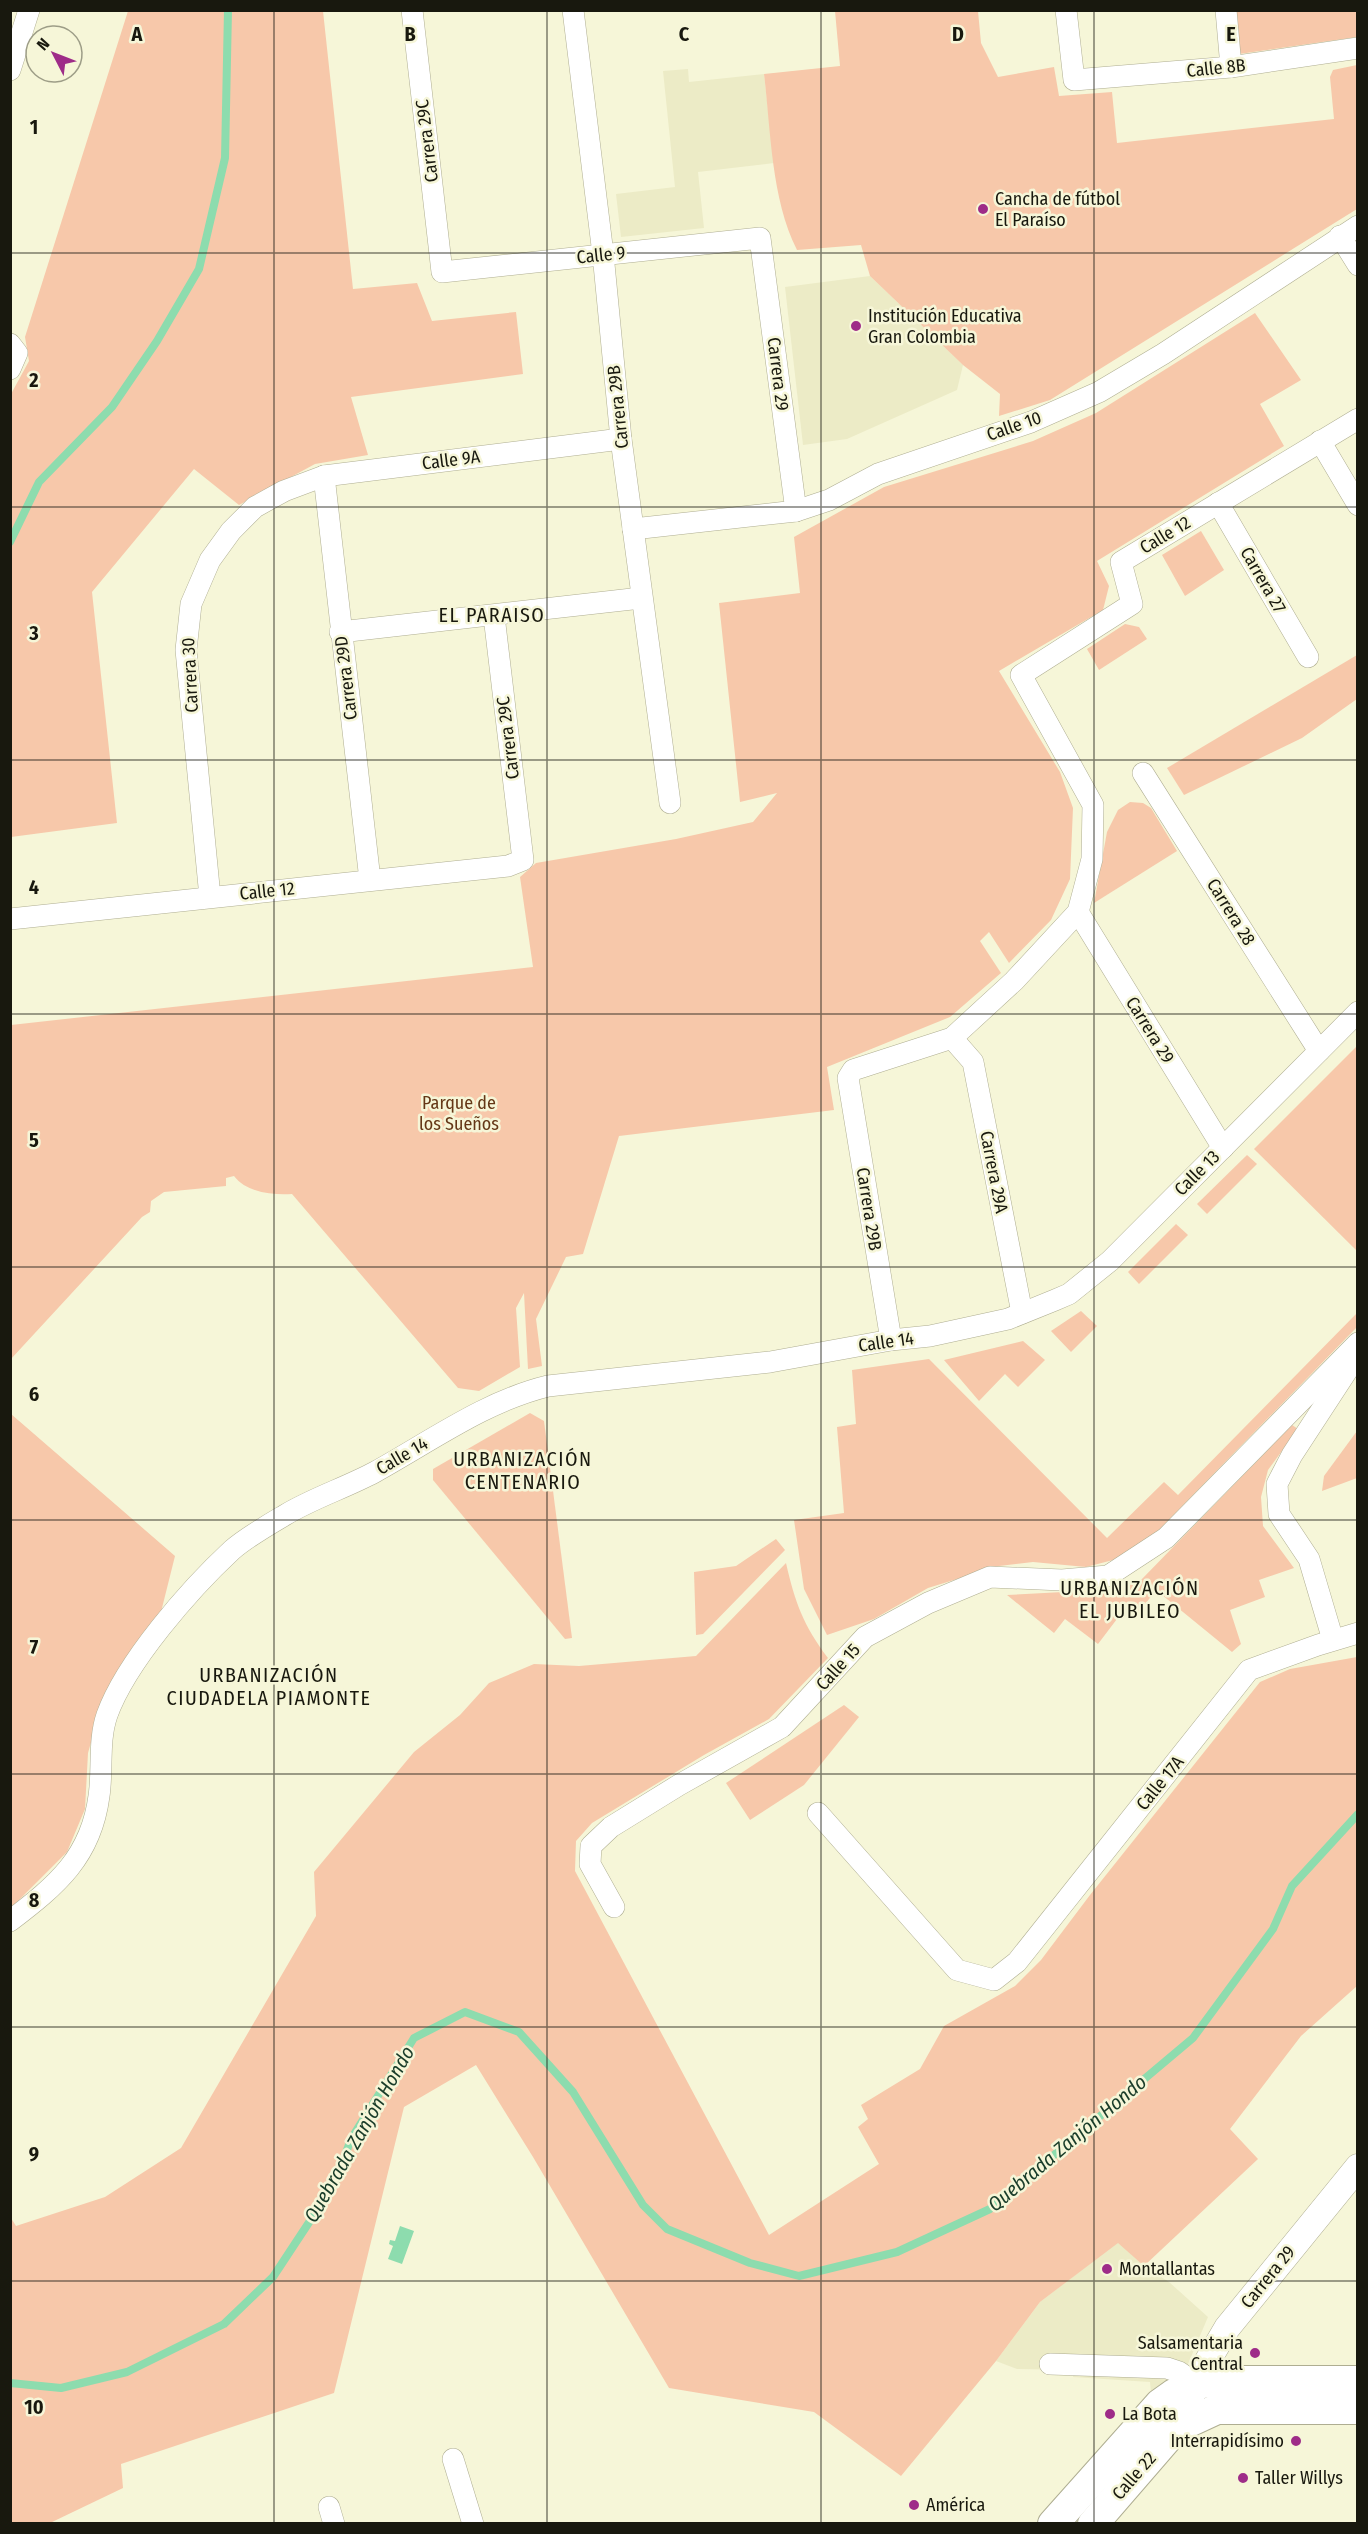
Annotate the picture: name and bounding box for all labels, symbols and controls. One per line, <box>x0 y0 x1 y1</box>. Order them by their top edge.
text: A <box>131 22 144 46</box>
text: B <box>404 22 416 46</box>
text: C <box>679 22 690 46</box>
text: D <box>952 22 964 46</box>
text: E <box>1226 22 1236 46</box>
north arrow <box>24 24 84 84</box>
text: N <box>33 34 53 54</box>
street label: Calle 8B <box>1186 54 1247 82</box>
street label: Carrera 29C <box>411 98 443 184</box>
text: 1 <box>30 115 38 139</box>
place label: Cancha de fútbol El Paraíso <box>995 188 1120 231</box>
marker: Cancha de fútbol El Paraíso <box>976 202 990 216</box>
street label: Calle 9 <box>576 242 626 268</box>
place label: Institución Educativa Gran Colombia <box>868 305 1022 348</box>
marker: Institución Educativa Gran Colombia <box>849 319 863 333</box>
street label: Carrera 29 <box>763 336 793 412</box>
street label: Carrera 29B <box>603 364 633 450</box>
text: 2 <box>28 368 39 392</box>
street label: Calle 10 <box>984 406 1044 446</box>
street label: Calle 9A <box>421 445 482 474</box>
street label: Calle 12 <box>1136 511 1194 559</box>
street label: Carrera 27 <box>1235 543 1291 617</box>
district label: EL PARAISO <box>439 603 545 627</box>
text: 3 <box>28 621 39 645</box>
street label: Carrera 29D <box>330 635 362 721</box>
street label: Carrera 30 <box>177 637 203 713</box>
street label: Carrera 29C <box>492 695 524 781</box>
text: 4 <box>29 875 39 899</box>
street label: Carrera 28 <box>1202 875 1260 949</box>
street label: Calle 12 <box>238 877 296 905</box>
street label: Carrera 29 <box>1121 993 1179 1067</box>
park label: Parque de los Sueños <box>419 1092 499 1135</box>
text: 5 <box>29 1128 39 1152</box>
street label: Carrera 29A <box>975 1129 1013 1216</box>
street label: Calle 13 <box>1170 1146 1224 1200</box>
street label: Carrera 29B <box>852 1166 886 1252</box>
street label: Calle 14 <box>857 1327 915 1357</box>
text: 6 <box>29 1382 39 1406</box>
street label: Calle 14 <box>372 1432 432 1479</box>
district label: URBANIZACIÓN CENTENARIO <box>453 1447 593 1494</box>
district label: URBANIZACIÓN EL JUBILEO <box>1060 1576 1200 1623</box>
text: 7 <box>30 1635 39 1659</box>
street label: Calle 15 <box>811 1639 865 1695</box>
district label: URBANIZACIÓN CIUDADELA PIAMONTE <box>167 1663 371 1710</box>
street label: Calle 17A <box>1132 1751 1189 1815</box>
text: 8 <box>29 1888 40 1912</box>
water label: Quebrada Zanjón Hondo <box>299 2042 419 2226</box>
water label: Quebrada Zanjón Hondo <box>983 2070 1151 2216</box>
text: 9 <box>29 2142 39 2166</box>
street label: Carrera 29 <box>1236 2241 1300 2313</box>
place label: Montallantas <box>1119 2258 1215 2280</box>
marker: Montallantas <box>1100 2262 1114 2276</box>
place label: Salsamentaria Central <box>1138 2332 1243 2375</box>
marker: Salsamentaria Central <box>1248 2346 1262 2360</box>
text: 10 <box>24 2395 44 2419</box>
place label: La Bota <box>1122 2403 1177 2425</box>
marker: La Bota <box>1103 2407 1117 2421</box>
place label: Interrapidísimo <box>1170 2430 1284 2452</box>
marker: Interrapidísimo <box>1289 2434 1303 2448</box>
street label: Calle 22 <box>1107 2448 1161 2504</box>
place label: Taller Willys <box>1255 2467 1343 2489</box>
marker: Taller Willys <box>1236 2471 1250 2485</box>
place label: América <box>926 2494 986 2516</box>
marker: América <box>907 2498 921 2512</box>

